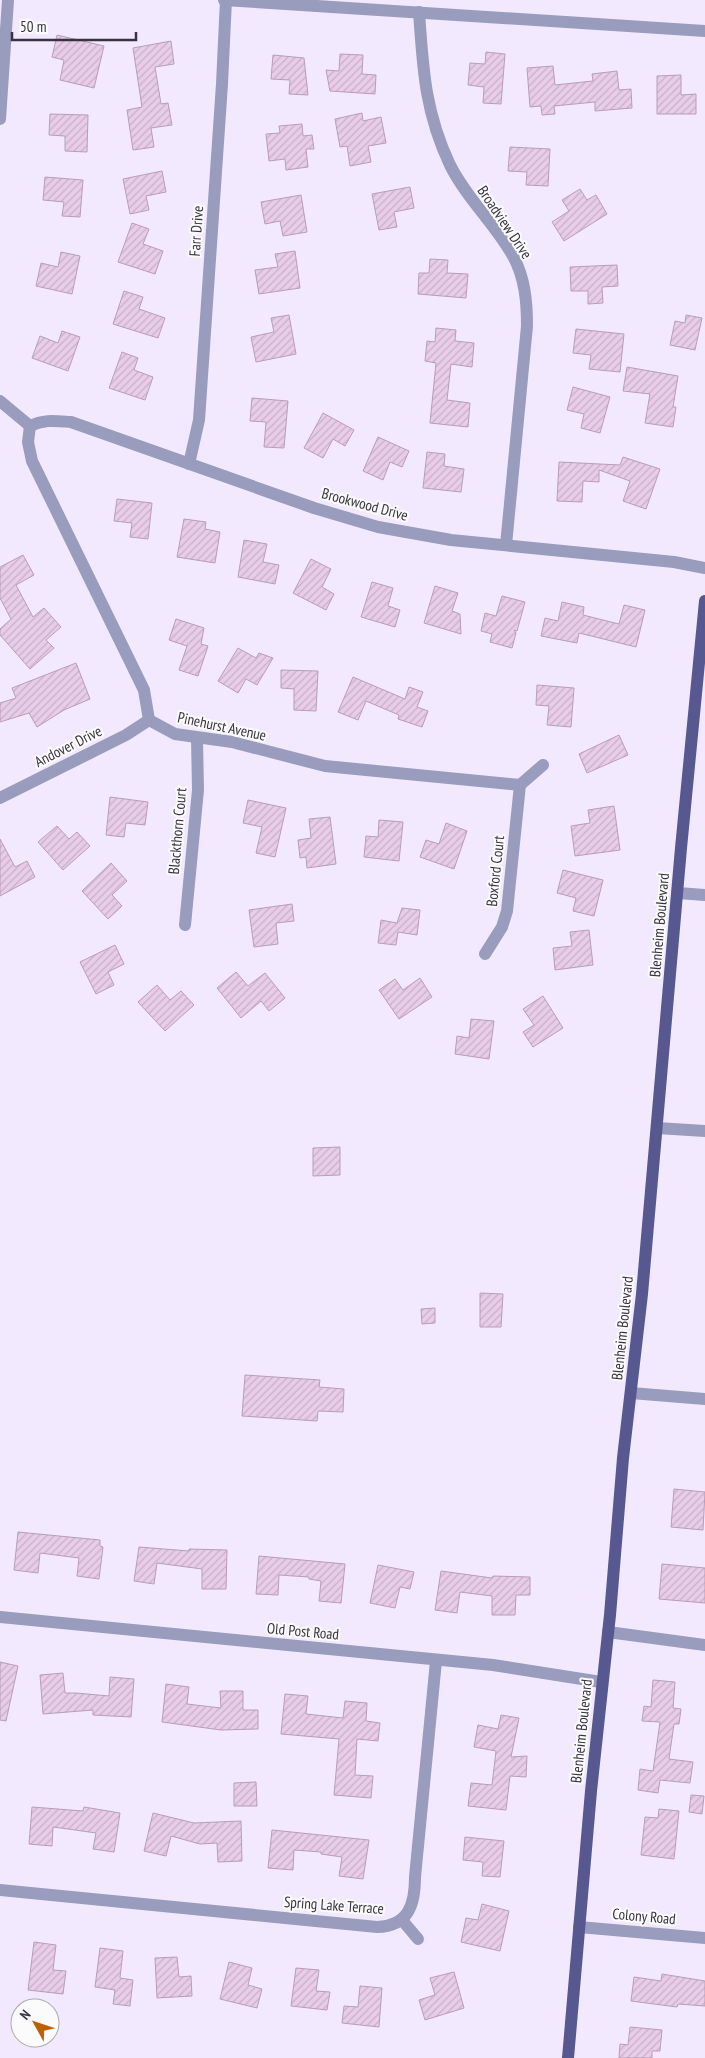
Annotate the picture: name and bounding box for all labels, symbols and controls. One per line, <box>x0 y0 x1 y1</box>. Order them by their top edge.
scale bar <box>12 10 136 42</box>
text: 50 m <box>20 17 46 36</box>
street label: Broadview Drive <box>474 182 536 262</box>
street label: Farr Drive <box>185 205 207 257</box>
street label: Brookwood Drive <box>320 483 410 525</box>
street label: Pinehurst Avenue <box>176 707 268 745</box>
street label: Andover Drive <box>31 721 105 771</box>
street label: Blackthorn Court <box>164 787 190 875</box>
street label: Boxford Court <box>482 834 508 908</box>
street label: Blenheim Boulevard <box>645 872 673 978</box>
street label: Blenheim Boulevard <box>607 1275 637 1381</box>
street label: Old Post Road <box>266 1618 340 1644</box>
street label: Blenheim Boulevard <box>566 1678 596 1784</box>
street label: Spring Lake Terrace <box>283 1892 385 1918</box>
street label: Colony Road <box>612 1904 676 1928</box>
north arrow <box>10 1998 60 2048</box>
text: N <box>16 2006 34 2023</box>

